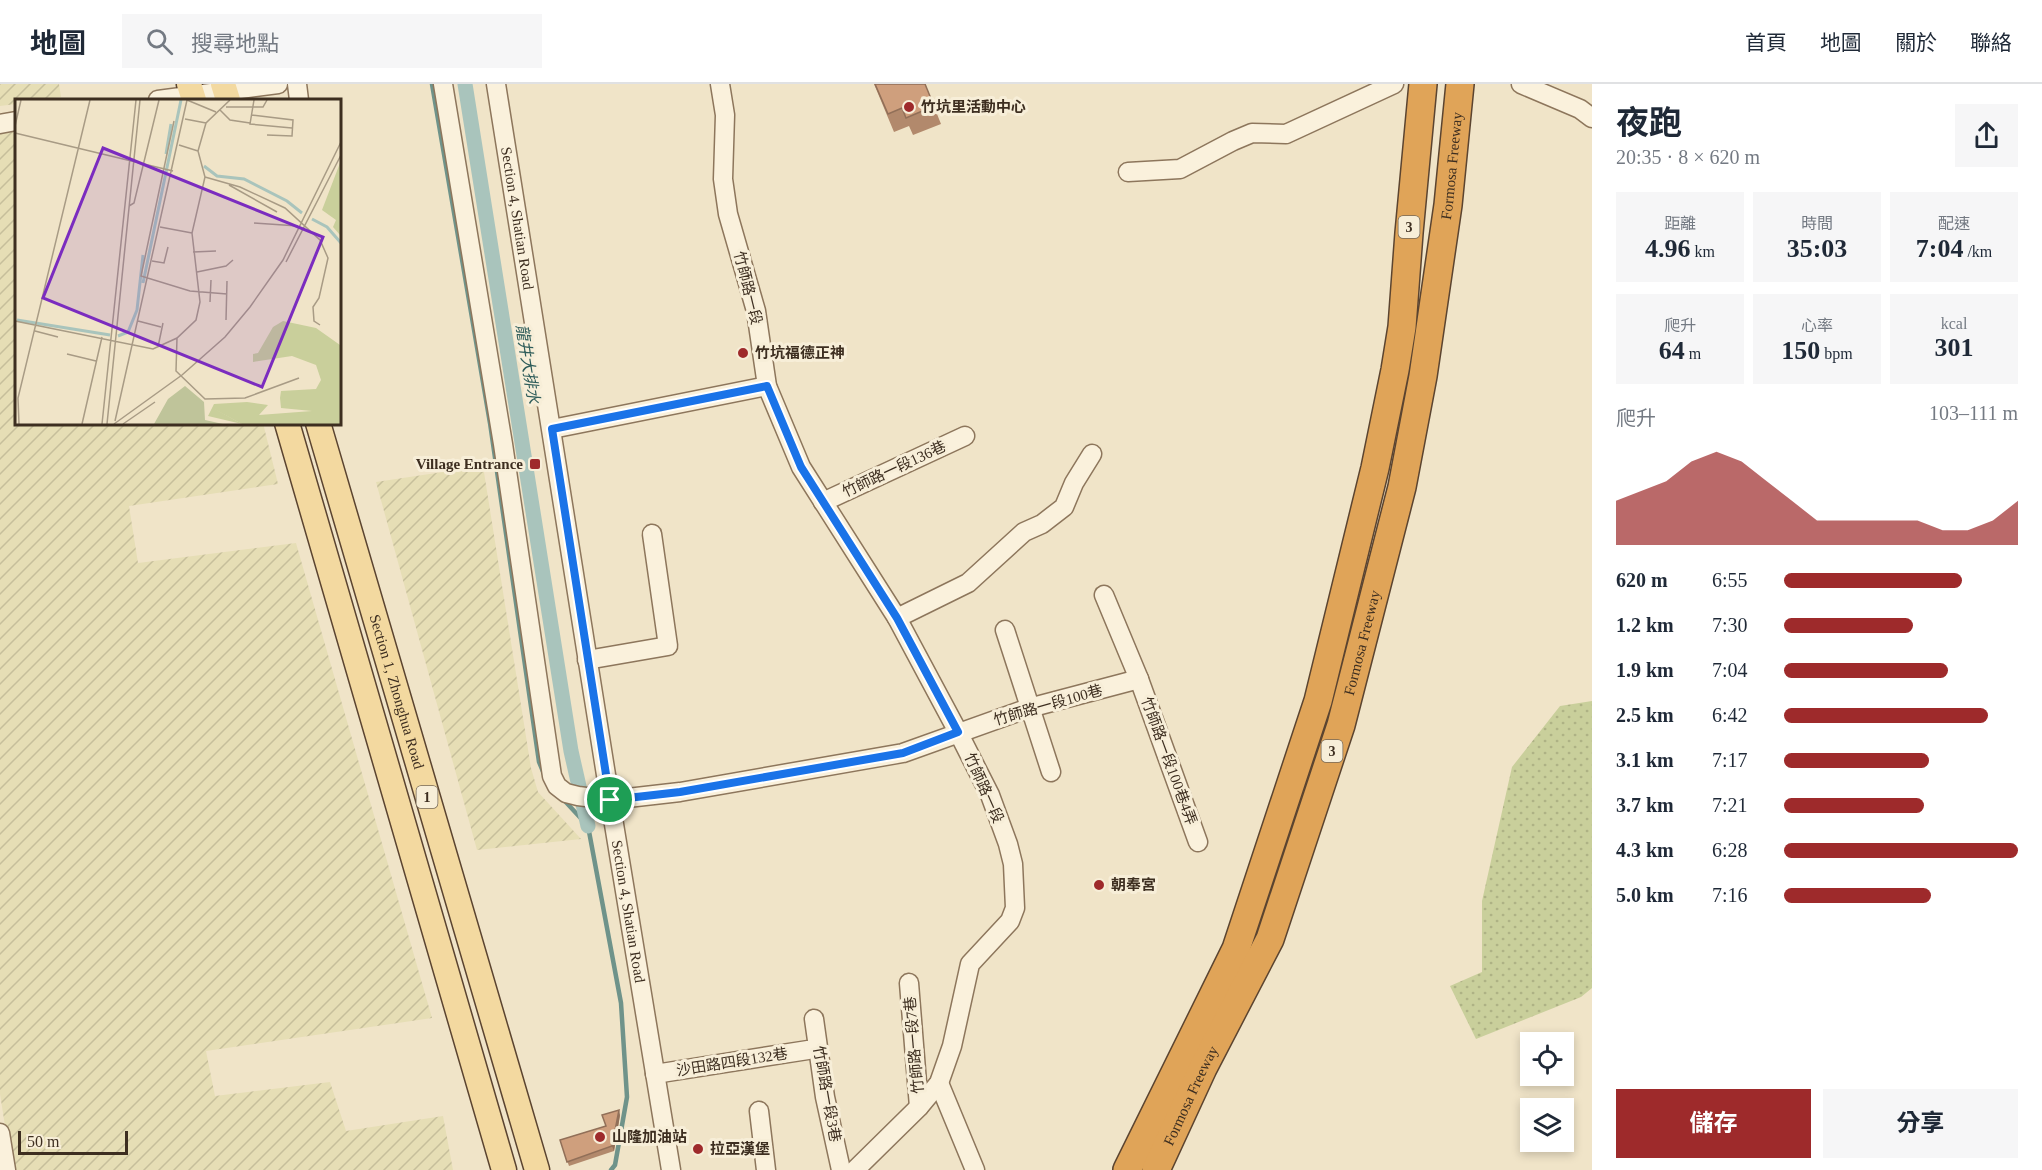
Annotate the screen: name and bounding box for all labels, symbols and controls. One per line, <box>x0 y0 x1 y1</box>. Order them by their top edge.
search box <box>122 14 542 68</box>
icon: search <box>143 25 176 58</box>
text: 地圖 <box>30 28 86 59</box>
text: 搜尋地點 <box>191 31 279 56</box>
text: 首頁 <box>1745 31 1787 55</box>
text: 地圖 <box>1820 31 1862 55</box>
text: 關於 <box>1895 31 1937 55</box>
text: 聯絡 <box>1970 31 2012 55</box>
place label: 竹坑里活動中心 <box>921 98 1026 115</box>
inset map <box>15 99 340 424</box>
marker: 竹坑里活動中心 <box>902 100 916 114</box>
button: share <box>1955 104 2018 167</box>
text: 夜跑 <box>1616 105 1682 141</box>
street label: Formosa Freeway <box>1438 111 1465 221</box>
street label: Section 4, Shatian Road <box>498 146 537 291</box>
text: 20:35 · 8 × 620 m <box>1616 146 1760 168</box>
text: 距離 <box>1664 215 1696 232</box>
text: 時間 <box>1801 215 1833 232</box>
text: 配速 <box>1938 215 1970 232</box>
road number: 3 <box>1398 216 1420 238</box>
text: 4.96 <box>1645 234 1691 263</box>
text: 35:03 <box>1787 234 1847 263</box>
text: 7:04 <box>1916 234 1963 263</box>
text: km <box>1691 243 1715 260</box>
text: /km <box>1963 243 1992 260</box>
street label: 竹師路一段 <box>731 250 765 326</box>
text: kcal <box>1941 315 1967 332</box>
text: 爬升 <box>1664 317 1696 334</box>
text: 心率 <box>1801 317 1833 334</box>
water label: 龍井大排水 <box>513 323 543 406</box>
text: 301 <box>1935 333 1974 362</box>
text: 64 <box>1659 336 1685 365</box>
text: 150 <box>1781 336 1820 365</box>
place label: 竹坑福德正神 <box>755 344 845 361</box>
text: m <box>1685 345 1701 362</box>
text: bpm <box>1820 345 1853 362</box>
marker: 竹坑福德正神 <box>736 346 750 360</box>
text: 103–111 m <box>1929 402 2018 424</box>
text: 爬升 <box>1616 407 1656 429</box>
street label: 竹師路一段136巷 <box>840 438 948 500</box>
place label: Village Entrance <box>416 456 523 472</box>
marker: Village Entrance <box>528 457 542 471</box>
text: 620 m <box>1616 569 1668 591</box>
text: 6:55 <box>1712 569 1748 591</box>
street label: Formosa Freeway <box>1341 588 1383 697</box>
street label: Section 1, Zhonghua Road <box>367 613 427 771</box>
text: 1.2 km <box>1616 614 1674 636</box>
text: 7:30 <box>1712 614 1748 636</box>
text: 1.9 km <box>1616 659 1674 681</box>
text: 7:04 <box>1712 659 1748 681</box>
street label: 竹師路一段100巷 <box>992 682 1104 728</box>
street label: 竹師路一段100巷4弄 <box>1138 695 1200 827</box>
text: 2.5 km <box>1616 704 1674 726</box>
text: 6:42 <box>1712 704 1748 726</box>
road number: 3 <box>1322 740 1342 762</box>
text: 3.1 km <box>1616 749 1674 771</box>
text: 7:17 <box>1712 749 1748 771</box>
street label: 竹師路一段 <box>961 750 1007 826</box>
pin <box>584 774 635 825</box>
icon: arrive <box>593 783 626 816</box>
road number: 1 <box>416 786 438 808</box>
text: 3.7 km <box>1616 794 1674 816</box>
text: 7:21 <box>1712 794 1748 816</box>
street label: Section 4, Shatian Road <box>609 839 648 984</box>
text: 4.3 km <box>1616 839 1674 861</box>
text: 6:28 <box>1712 839 1748 861</box>
place label: 朝奉宮 <box>1111 877 1156 893</box>
marker: 朝奉宮 <box>1092 878 1106 892</box>
text: 5.0 km <box>1616 884 1674 906</box>
text: 7:16 <box>1712 884 1748 906</box>
street label: 竹師路一段7巷 <box>902 996 926 1094</box>
map controls <box>1520 1032 1574 1152</box>
button: locate <box>1520 1032 1574 1086</box>
street label: Formosa Freeway <box>1160 1043 1221 1148</box>
street label: 沙田路四段132巷 <box>675 1045 789 1079</box>
street label: 竹師路一段3巷 <box>811 1045 843 1143</box>
button: 儲存 <box>1616 1089 1811 1158</box>
button: 分享 <box>1823 1089 2018 1158</box>
button: layers <box>1520 1098 1574 1152</box>
scale bar <box>18 1128 128 1156</box>
place label: 山隆加油站 <box>612 1129 687 1145</box>
marker: 山隆加油站 <box>593 1130 607 1144</box>
text: 50 m <box>27 1133 59 1150</box>
place label: 拉亞漢堡 <box>710 1140 770 1157</box>
marker: 拉亞漢堡 <box>691 1142 705 1156</box>

